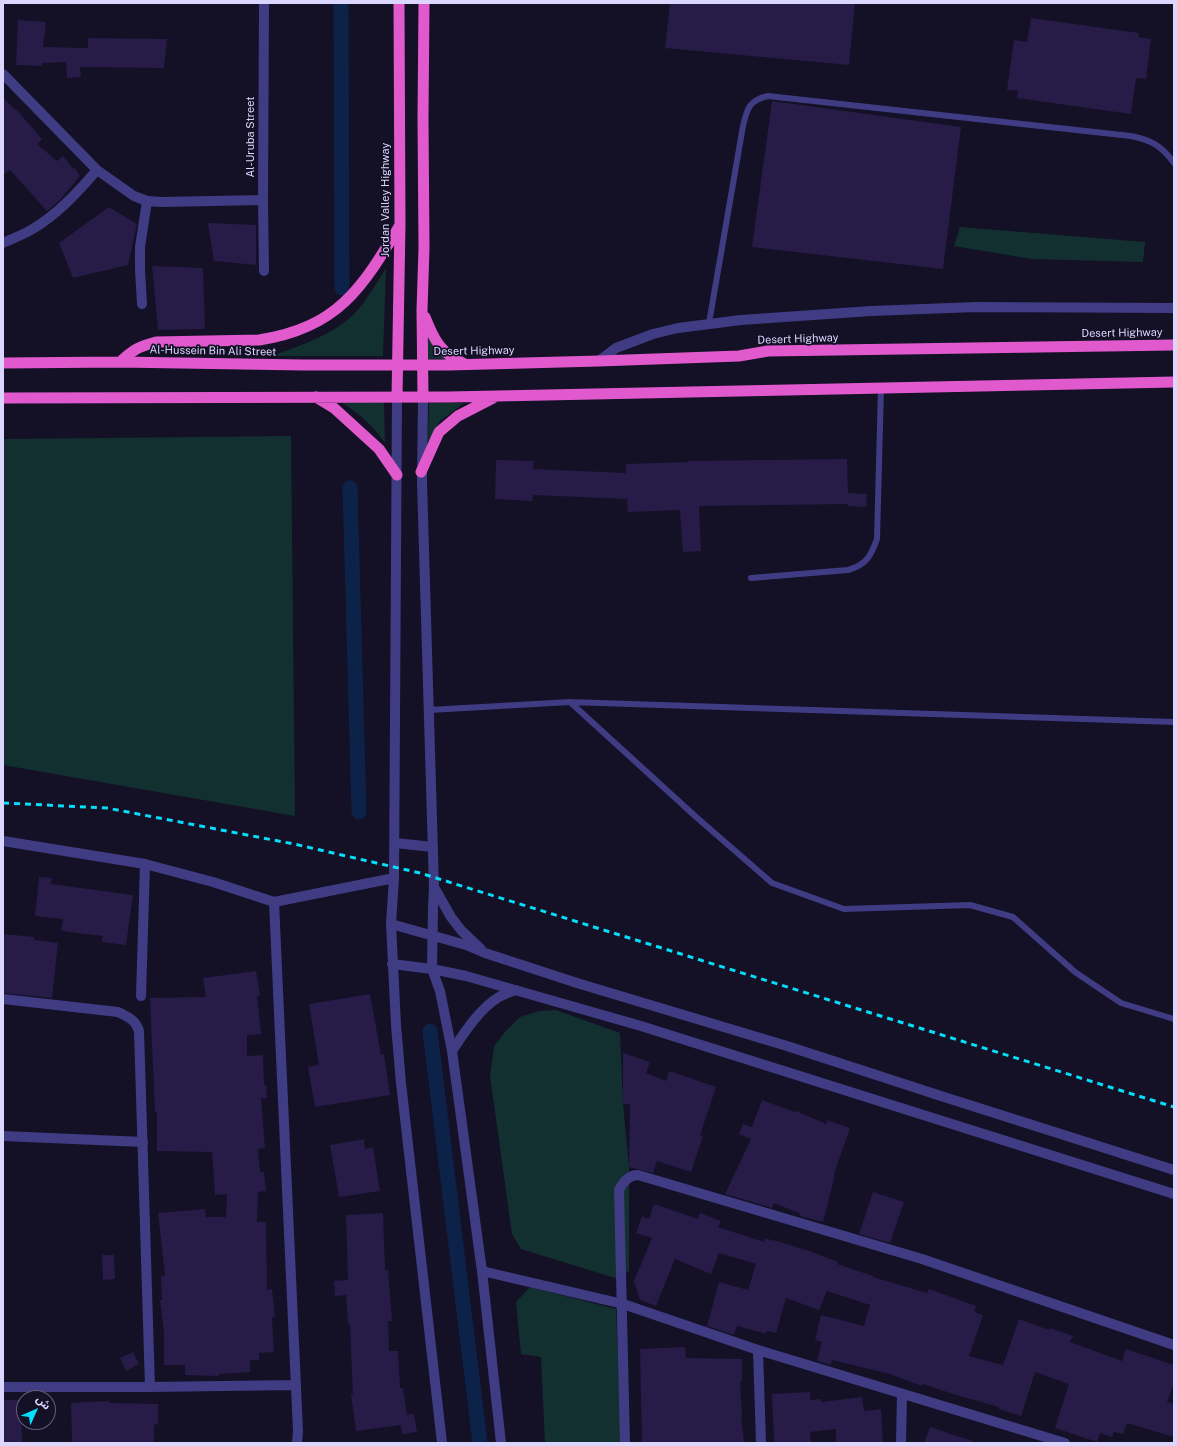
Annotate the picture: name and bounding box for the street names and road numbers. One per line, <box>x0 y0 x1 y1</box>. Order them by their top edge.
street label: Al-Uruba Street <box>244 97 258 177</box>
street label: Jordan Valley Highway <box>379 143 393 257</box>
street label: Desert Highway <box>1081 326 1163 340</box>
street label: Desert Highway <box>757 331 839 347</box>
street label: Al-Hussein Bin Ali Street <box>149 343 277 359</box>
street label: Desert Highway <box>433 344 515 358</box>

